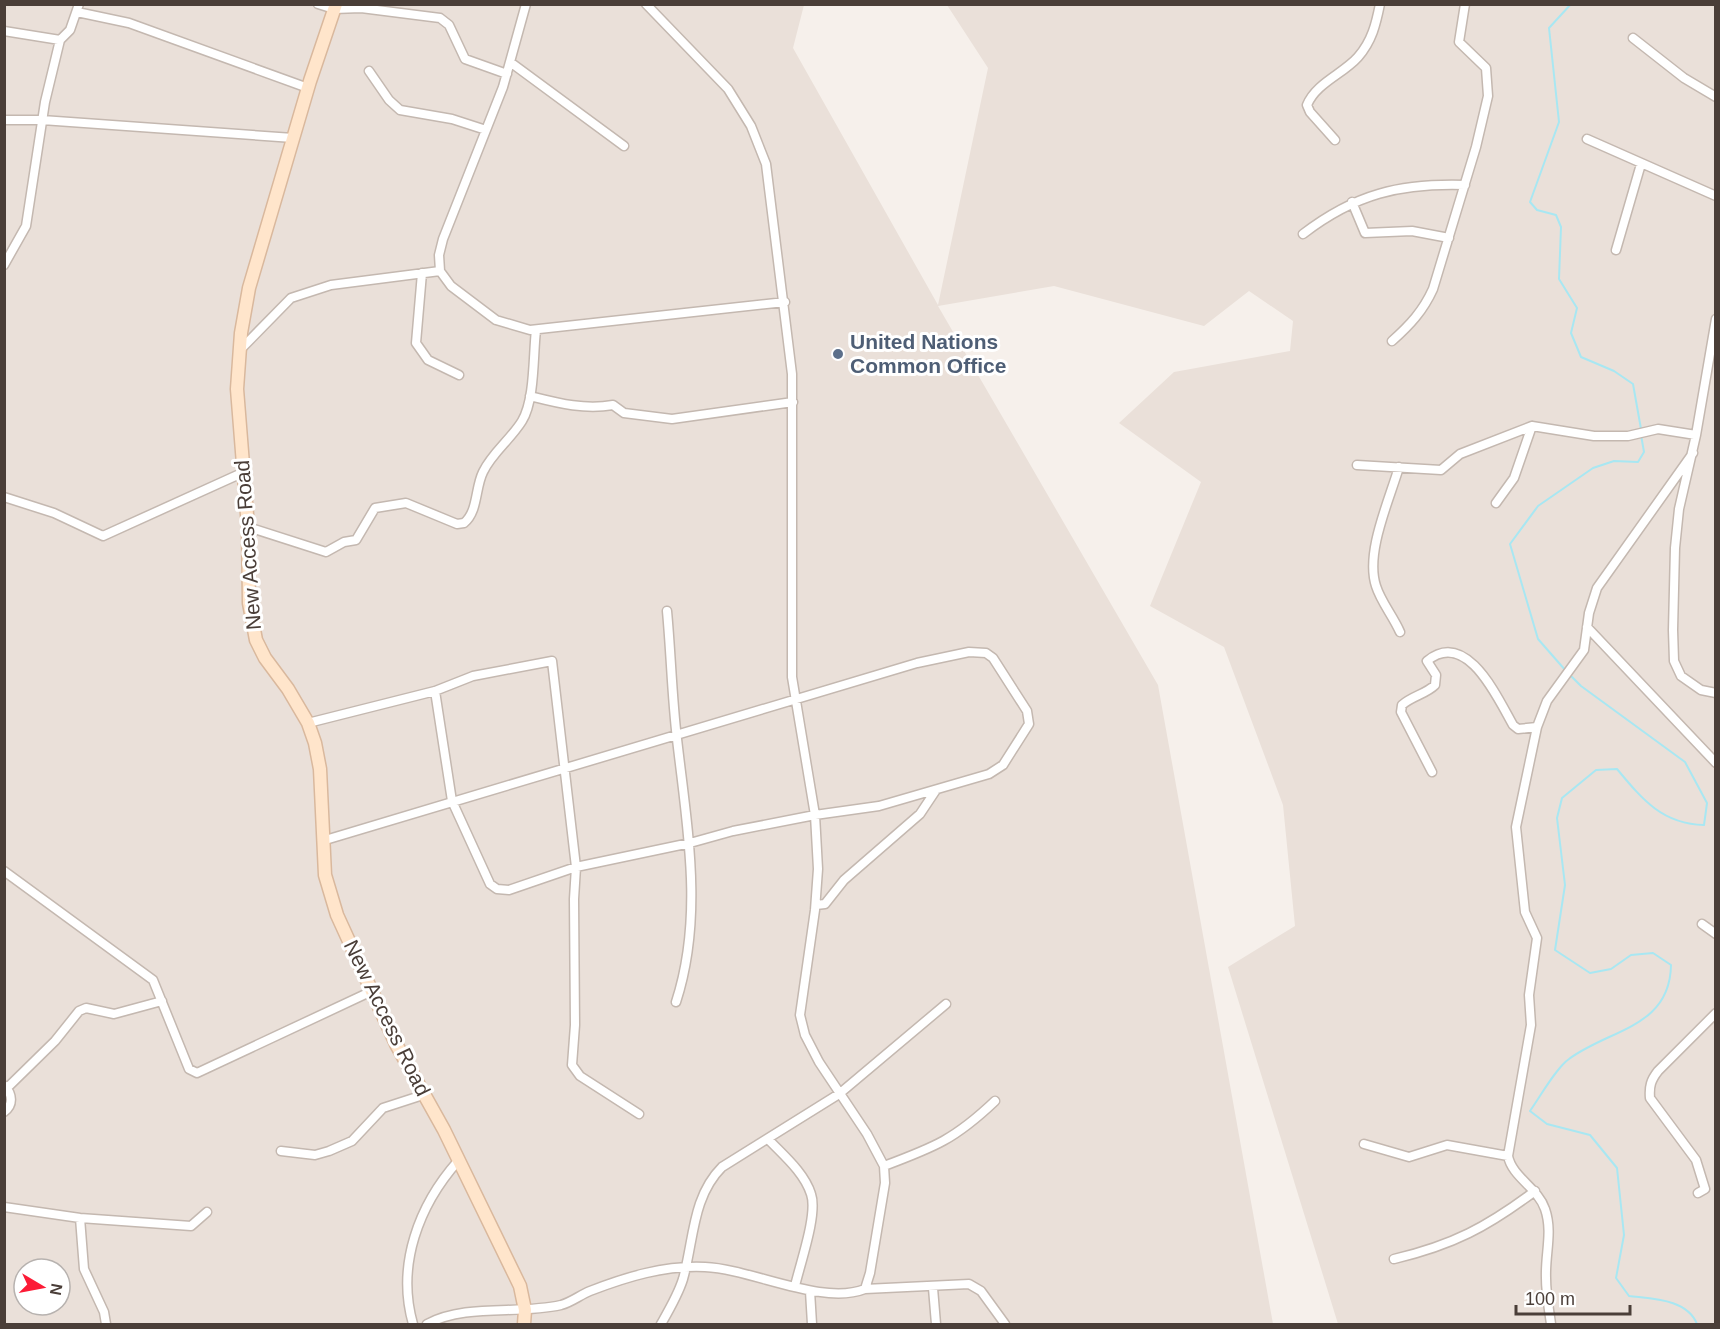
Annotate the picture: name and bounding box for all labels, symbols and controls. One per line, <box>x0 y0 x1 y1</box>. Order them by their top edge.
place label: United Nations Common Office <box>850 330 1006 377</box>
marker: United Nations Common Office <box>831 347 845 361</box>
street label: New Access Road <box>230 459 265 631</box>
street label: New Access Road <box>340 936 435 1099</box>
north arrow <box>12 1257 72 1317</box>
scale bar <box>1516 1278 1630 1316</box>
text: N <box>47 1282 66 1297</box>
text: 100 m <box>1525 1289 1575 1309</box>

